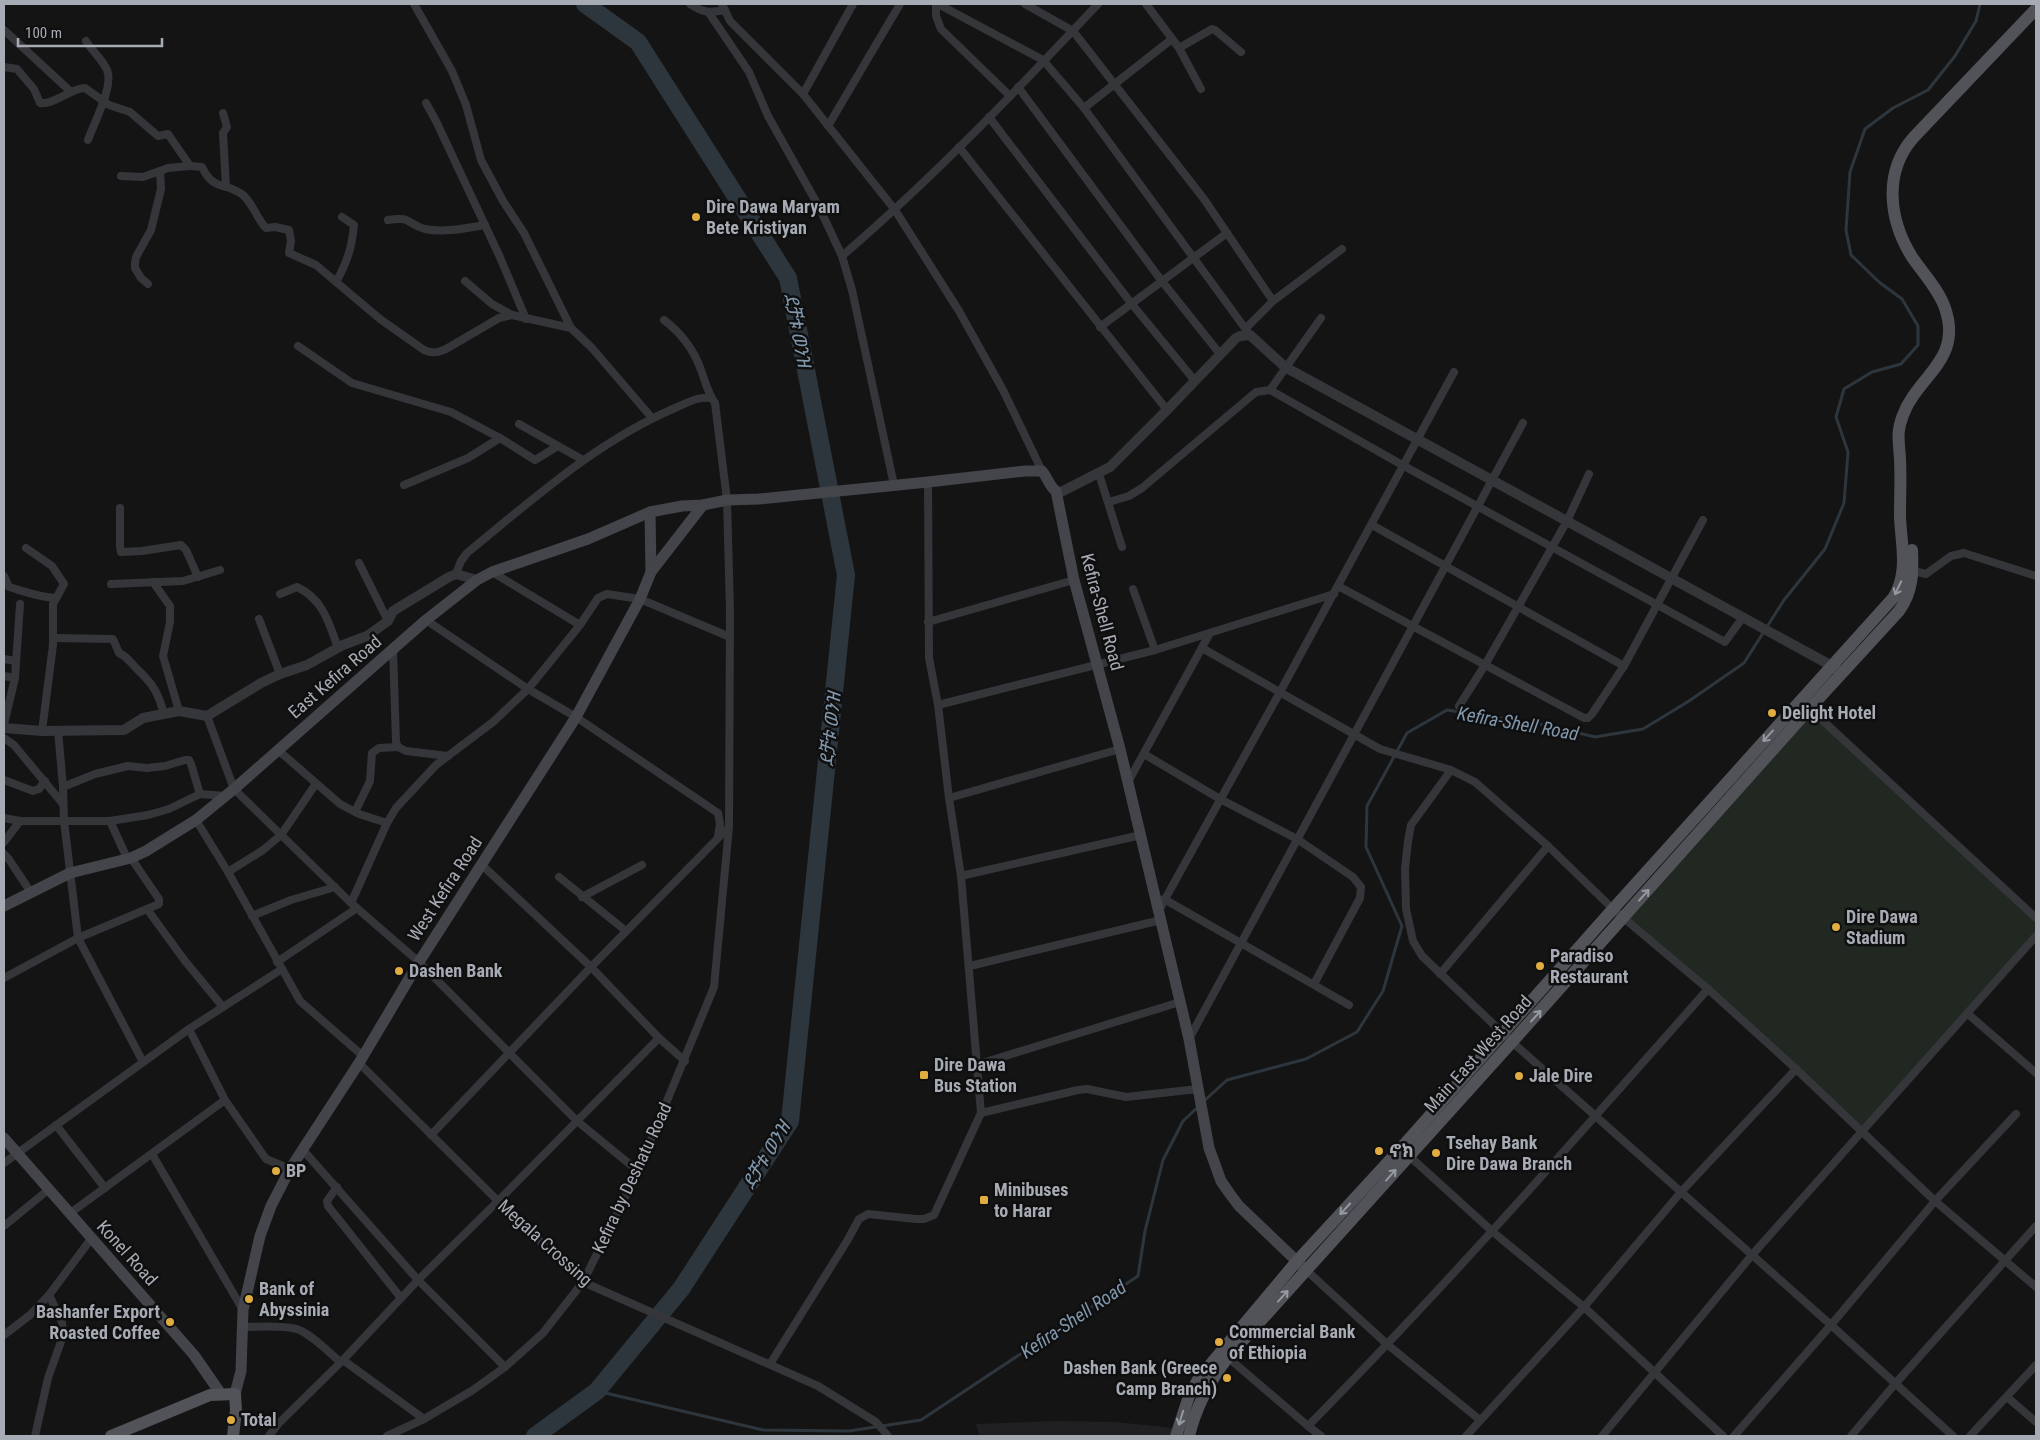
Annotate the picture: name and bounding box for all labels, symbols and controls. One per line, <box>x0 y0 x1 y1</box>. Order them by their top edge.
scale bar <box>18 15 161 47</box>
text: 100 m <box>25 24 62 42</box>
place label: Dire Dawa Maryam Bete Kristiyan <box>706 196 840 238</box>
marker: Dire Dawa Maryam Bete Kristiyan <box>690 211 702 223</box>
water label: ደቻቱ ወንዝ <box>779 291 816 371</box>
street label: Kefira-Shell Road <box>1077 551 1128 673</box>
one-way arrow <box>1893 580 1902 595</box>
street label: East Kefira Road <box>284 631 385 723</box>
water label: ደቻቱ ወንዝ <box>815 689 846 767</box>
water label: Kefira-Shell Road <box>1455 701 1581 746</box>
place label: Delight Hotel <box>1782 702 1876 723</box>
marker: Delight Hotel <box>1766 707 1778 719</box>
one-way arrow <box>1762 729 1774 742</box>
street label: West Kefira Road <box>403 833 486 945</box>
one-way arrow <box>1638 888 1650 901</box>
place label: Dire Dawa Stadium <box>1846 906 1918 948</box>
marker: Dire Dawa Stadium <box>1830 921 1842 933</box>
place label: Paradiso Restaurant <box>1550 945 1629 987</box>
place label: Dashen Bank <box>409 960 503 981</box>
marker: Paradiso Restaurant <box>1534 960 1546 972</box>
marker: Dashen Bank <box>393 965 405 977</box>
street label: Main East West Road <box>1420 991 1536 1116</box>
one-way arrow <box>1530 1010 1542 1023</box>
place label: Dire Dawa Bus Station <box>934 1054 1017 1096</box>
place label: Jale Dire <box>1529 1065 1593 1086</box>
marker: Dire Dawa Bus Station <box>918 1069 930 1081</box>
marker: Jale Dire <box>1513 1070 1525 1082</box>
street label: Kefira by Deshatu Road <box>587 1099 676 1256</box>
water label: ደቻቱ ወንዝ <box>737 1115 797 1193</box>
place label: Tsehay Bank Dire Dawa Branch <box>1446 1132 1572 1174</box>
place label: ኖክ <box>1389 1140 1414 1161</box>
marker: ኖክ <box>1373 1145 1385 1157</box>
marker: Tsehay Bank Dire Dawa Branch <box>1430 1147 1442 1159</box>
place label: BP <box>286 1160 306 1181</box>
marker: BP <box>270 1165 282 1177</box>
one-way arrow <box>1386 1169 1397 1182</box>
place label: Minibuses to Harar <box>994 1179 1068 1221</box>
marker: Minibuses to Harar <box>978 1194 990 1206</box>
street label: Megala Crossing <box>494 1195 597 1290</box>
one-way arrow <box>1339 1202 1351 1215</box>
street label: Konel Road <box>93 1216 162 1289</box>
water label: Kefira-Shell Road <box>1016 1275 1131 1363</box>
place label: Bank of Abyssinia <box>259 1278 329 1320</box>
one-way arrow <box>1277 1289 1288 1302</box>
marker: Bank of Abyssinia <box>243 1293 255 1305</box>
place label: Bashanfer Export Roasted Coffee <box>36 1301 160 1343</box>
marker: Bashanfer Export Roasted Coffee <box>164 1316 176 1328</box>
place label: Commercial Bank of Ethiopia <box>1229 1321 1356 1363</box>
marker: Commercial Bank of Ethiopia <box>1213 1336 1225 1348</box>
place label: Dashen Bank (Greece Camp Branch) <box>1063 1357 1217 1400</box>
marker: Dashen Bank (Greece Camp Branch) <box>1221 1372 1233 1384</box>
place label: Total <box>241 1409 276 1430</box>
one-way arrow <box>1176 1410 1186 1426</box>
marker: Total <box>225 1414 237 1426</box>

